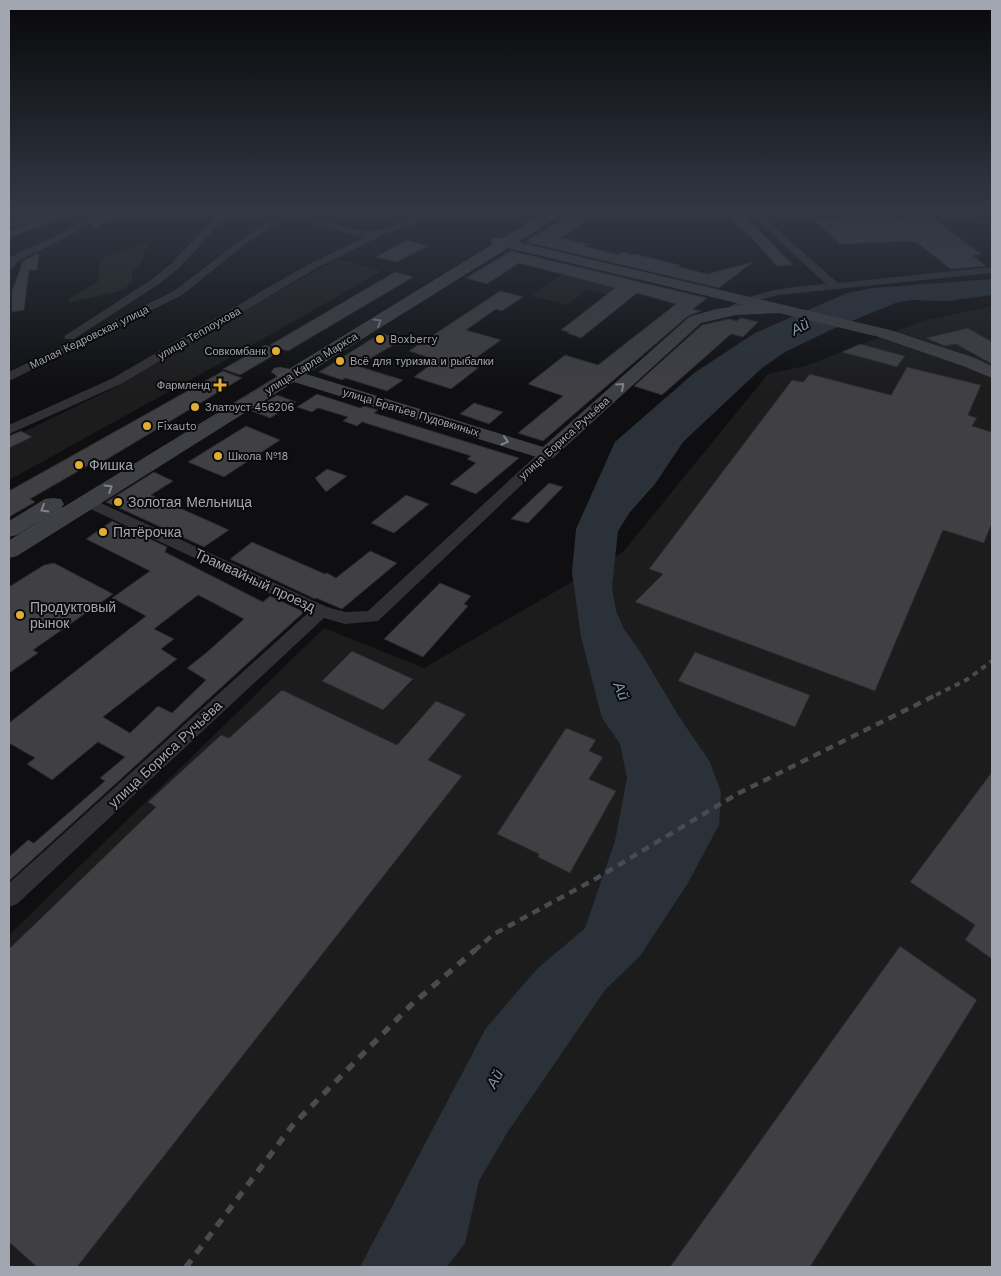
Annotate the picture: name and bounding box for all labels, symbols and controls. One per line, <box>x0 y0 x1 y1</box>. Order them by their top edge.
street label: Малая Кедровская улица <box>28 303 152 372</box>
street label: улица Теплоухова <box>155 304 244 362</box>
water label: Ай <box>787 314 813 340</box>
one-way arrow <box>372 319 381 328</box>
street label: улица Карла Маркса <box>263 329 361 397</box>
marker: Boxberry <box>374 333 386 345</box>
place label: Boxberry <box>390 333 438 346</box>
place label: Совкомбанк <box>205 345 266 358</box>
marker: Совкомбанк <box>270 345 282 357</box>
marker: Всё для туризма и рыбалки <box>334 355 346 367</box>
place label: Всё для туризма и рыбалки <box>350 355 494 368</box>
place label: Фармленд <box>157 379 211 392</box>
marker: Фармленд <box>214 379 226 391</box>
one-way arrow <box>616 383 625 392</box>
street label: улица Братьев Пудовкиных <box>341 386 481 440</box>
street label: улица Бориса Ручьёва <box>516 394 613 482</box>
marker: Златоуст 456206 <box>189 401 201 413</box>
place label: Златоуст 456206 <box>205 401 295 414</box>
marker: Fixauto <box>141 420 153 432</box>
place label: Fixauto <box>157 420 197 433</box>
one-way arrow <box>500 435 509 445</box>
marker: Школа №18 <box>212 450 224 462</box>
place label: Школа №18 <box>228 450 289 463</box>
place label: Фишка <box>89 457 133 473</box>
marker: Фишка <box>73 459 85 471</box>
one-way arrow <box>104 485 113 495</box>
place label: Золотая Мельница <box>128 494 252 510</box>
marker: Золотая Мельница <box>112 496 124 508</box>
one-way arrow <box>40 503 49 513</box>
place label: Пятёрочка <box>113 524 182 540</box>
marker: Пятёрочка <box>97 526 109 538</box>
street label: Трамвайный проезд <box>192 545 318 615</box>
place label: Продуктовый рынок <box>30 599 116 631</box>
marker: Продуктовый рынок <box>14 609 26 621</box>
water label: Ай <box>609 678 633 703</box>
street label: улица Бориса Ручьёва <box>105 697 225 811</box>
water label: Ай <box>482 1066 508 1092</box>

